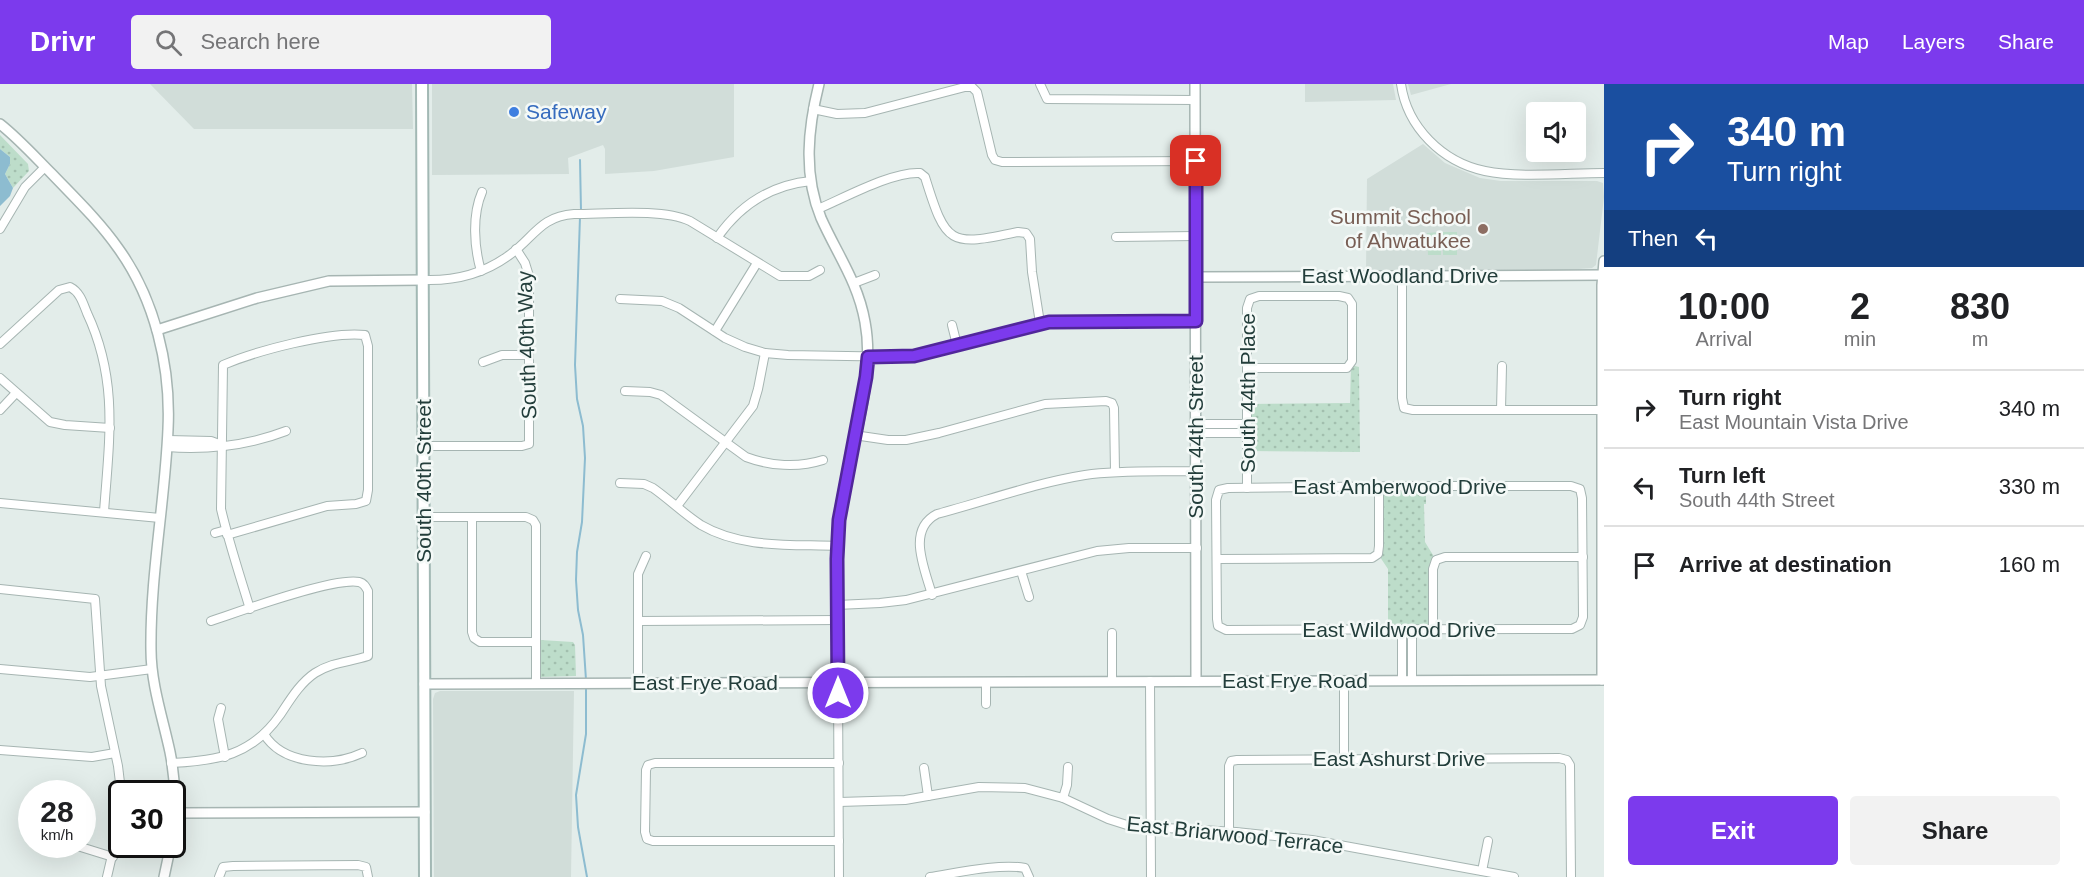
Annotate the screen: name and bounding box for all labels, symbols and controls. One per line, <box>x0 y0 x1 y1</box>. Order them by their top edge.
search box <box>131 15 551 69</box>
text: Drivr <box>30 26 95 57</box>
icon: search <box>152 26 185 59</box>
text: Search here <box>200 29 320 54</box>
text: Map <box>1828 30 1869 53</box>
text: Layers <box>1902 30 1965 53</box>
text: Share <box>1998 30 2054 53</box>
place label: Safeway <box>526 100 607 123</box>
map controls <box>1526 102 1586 162</box>
button: sound <box>1526 102 1586 162</box>
marker: Safeway <box>507 105 521 119</box>
icon: right <box>1628 108 1706 186</box>
text: 340 m <box>1727 108 1846 155</box>
pin <box>1170 135 1221 186</box>
icon: arrive <box>1179 144 1212 177</box>
text: Turn right <box>1727 157 1842 187</box>
place label: Summit School of Ahwatukee <box>1330 205 1471 252</box>
marker: Summit School of Ahwatukee <box>1476 222 1490 236</box>
icon: left <box>1690 222 1723 255</box>
text: Then <box>1628 226 1678 251</box>
street label: East Woodland Drive <box>1302 264 1498 287</box>
street label: South 40th Way <box>512 270 541 420</box>
text: 10:00 <box>1678 286 1770 327</box>
text: 2 <box>1850 286 1870 327</box>
text: 830 <box>1950 286 2010 327</box>
street label: South 44th Place <box>1236 313 1259 473</box>
text: Arrival <box>1696 328 1752 350</box>
text: min <box>1844 328 1876 350</box>
text: m <box>1972 328 1988 350</box>
street label: South 44th Street <box>1184 355 1207 519</box>
text: Turn right <box>1679 385 1781 410</box>
icon: right <box>1628 393 1661 426</box>
text: 340 m <box>1999 396 2060 421</box>
street label: South 40th Street <box>412 399 435 563</box>
text: East Mountain Vista Drive <box>1679 411 1909 433</box>
text: Turn left <box>1679 463 1765 488</box>
icon: left <box>1628 471 1661 504</box>
text: 330 m <box>1999 474 2060 499</box>
street label: East Amberwood Drive <box>1293 475 1507 498</box>
text: South 44th Street <box>1679 489 1835 511</box>
icon: arrive <box>1628 549 1661 582</box>
text: Arrive at destination <box>1679 552 1892 577</box>
text: 160 m <box>1999 552 2060 577</box>
street label: East Wildwood Drive <box>1302 618 1496 641</box>
position arrow <box>806 661 870 725</box>
street label: East Frye Road <box>1222 669 1368 692</box>
street label: East Frye Road <box>632 671 778 694</box>
street label: East Ashurst Drive <box>1313 747 1485 770</box>
speed limit sign: 30 <box>108 780 186 858</box>
text: 28 <box>40 795 74 828</box>
button: Exit <box>1628 796 1838 865</box>
button: Share <box>1850 796 2060 865</box>
street label: East Briarwood Terrace <box>1126 812 1345 857</box>
text: km/h <box>41 826 73 843</box>

